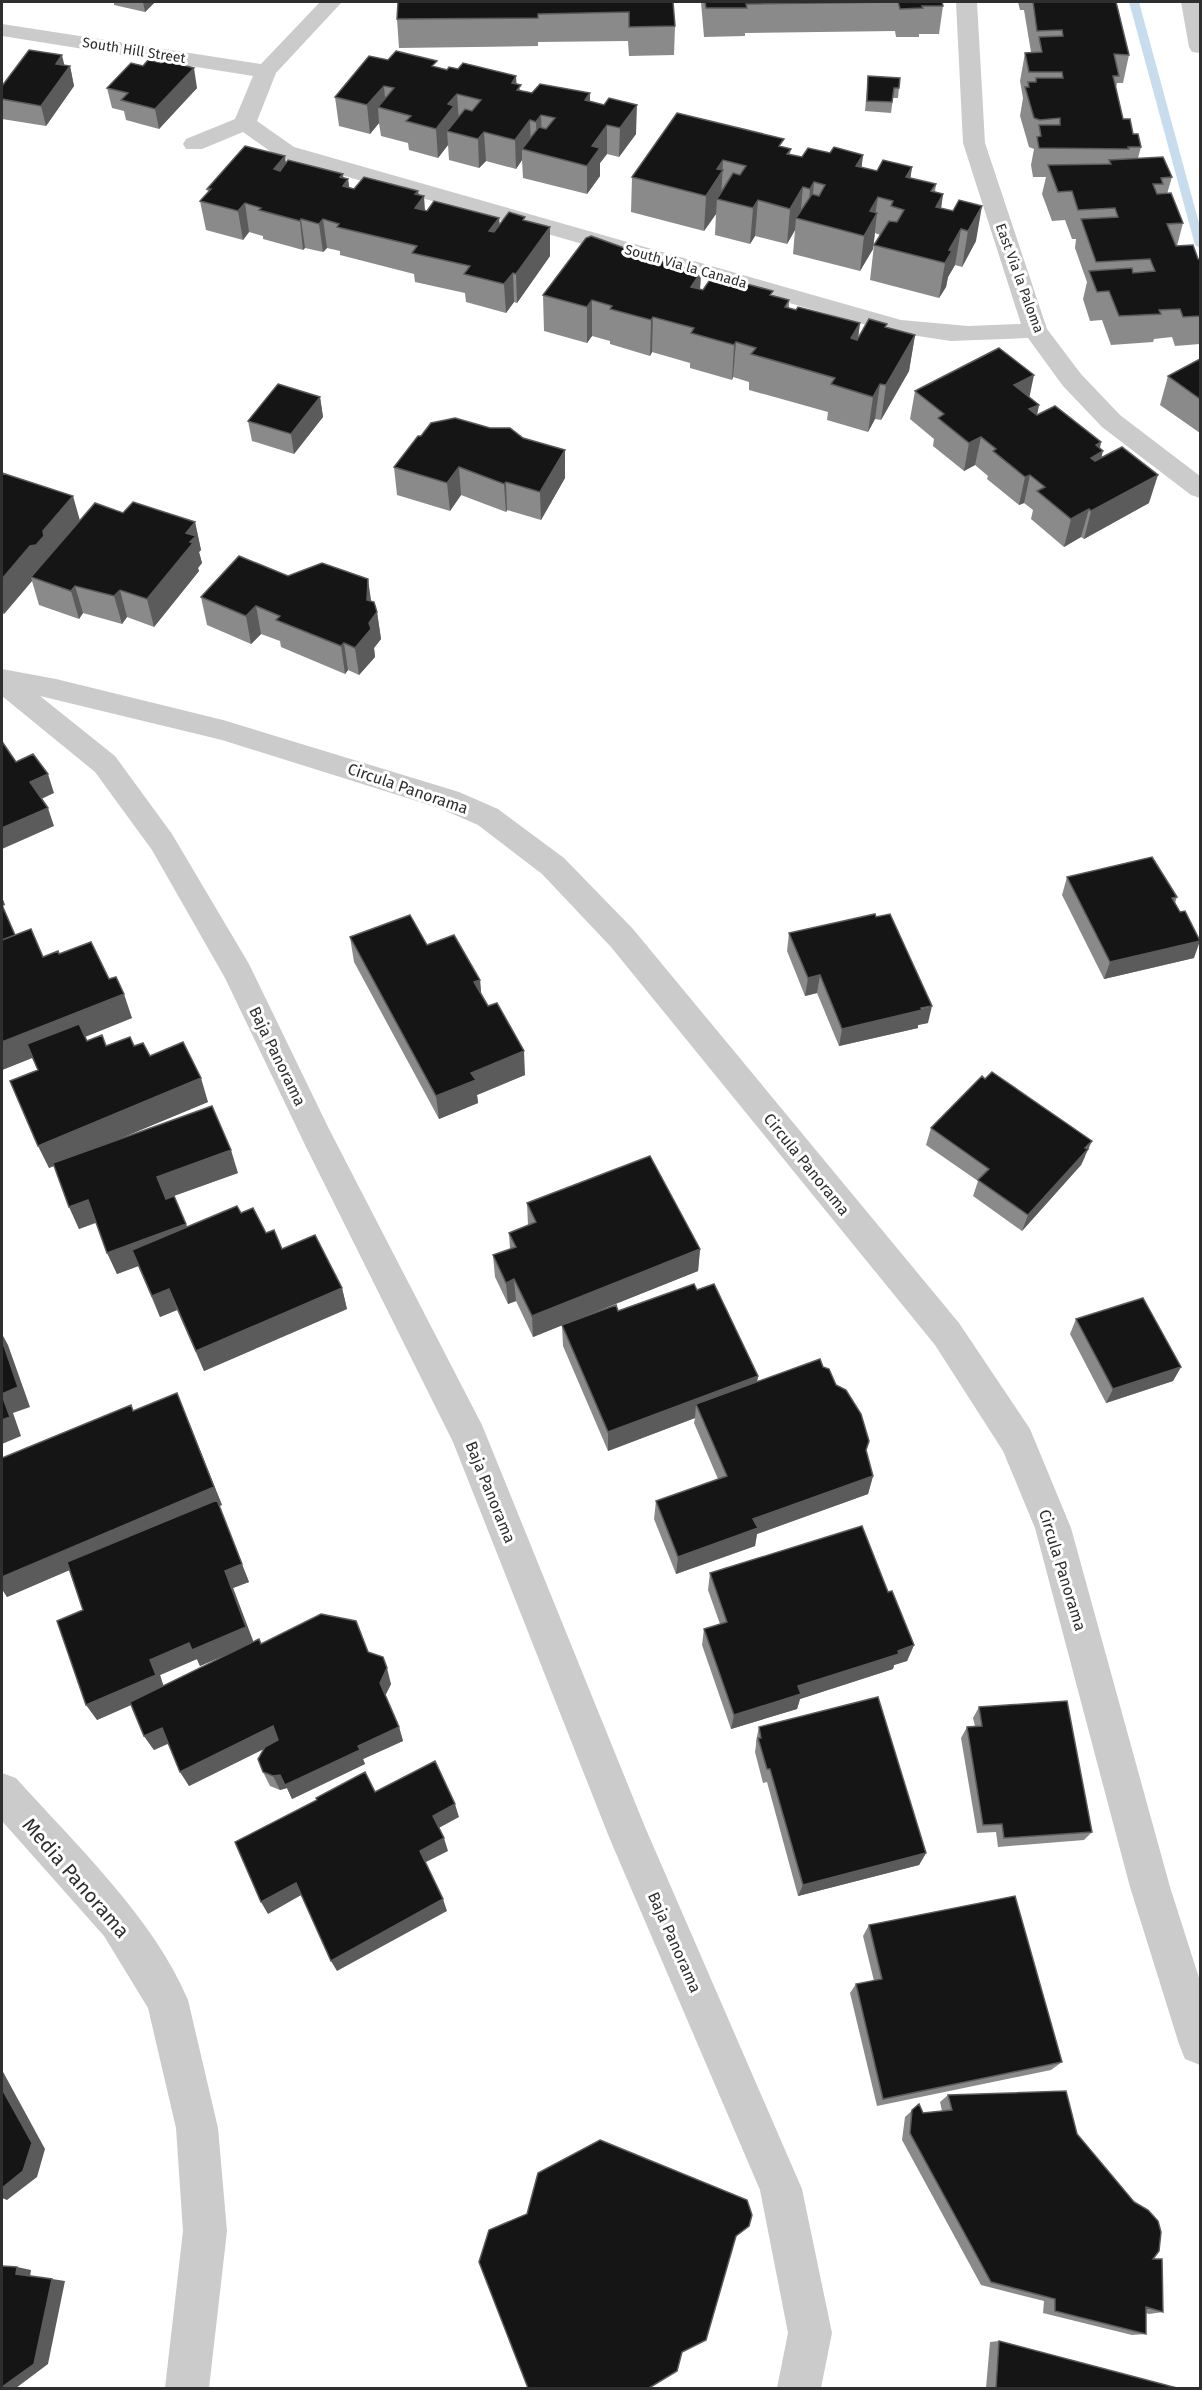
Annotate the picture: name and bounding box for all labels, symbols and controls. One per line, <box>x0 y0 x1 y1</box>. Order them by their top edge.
street label: South Hill Street <box>81 34 188 67</box>
street label: East Via la Paloma <box>992 221 1047 335</box>
street label: South Via la Canada <box>623 241 749 292</box>
street label: Circula Panorama <box>345 759 471 818</box>
street label: Baja Panorama <box>245 1003 310 1109</box>
street label: Circula Panorama <box>760 1109 854 1219</box>
street label: Baja Panorama <box>461 1438 520 1546</box>
street label: Circula Panorama <box>1035 1507 1090 1633</box>
street label: Media Panorama <box>17 1813 135 1943</box>
street label: Baja Panorama <box>644 1889 705 1996</box>

